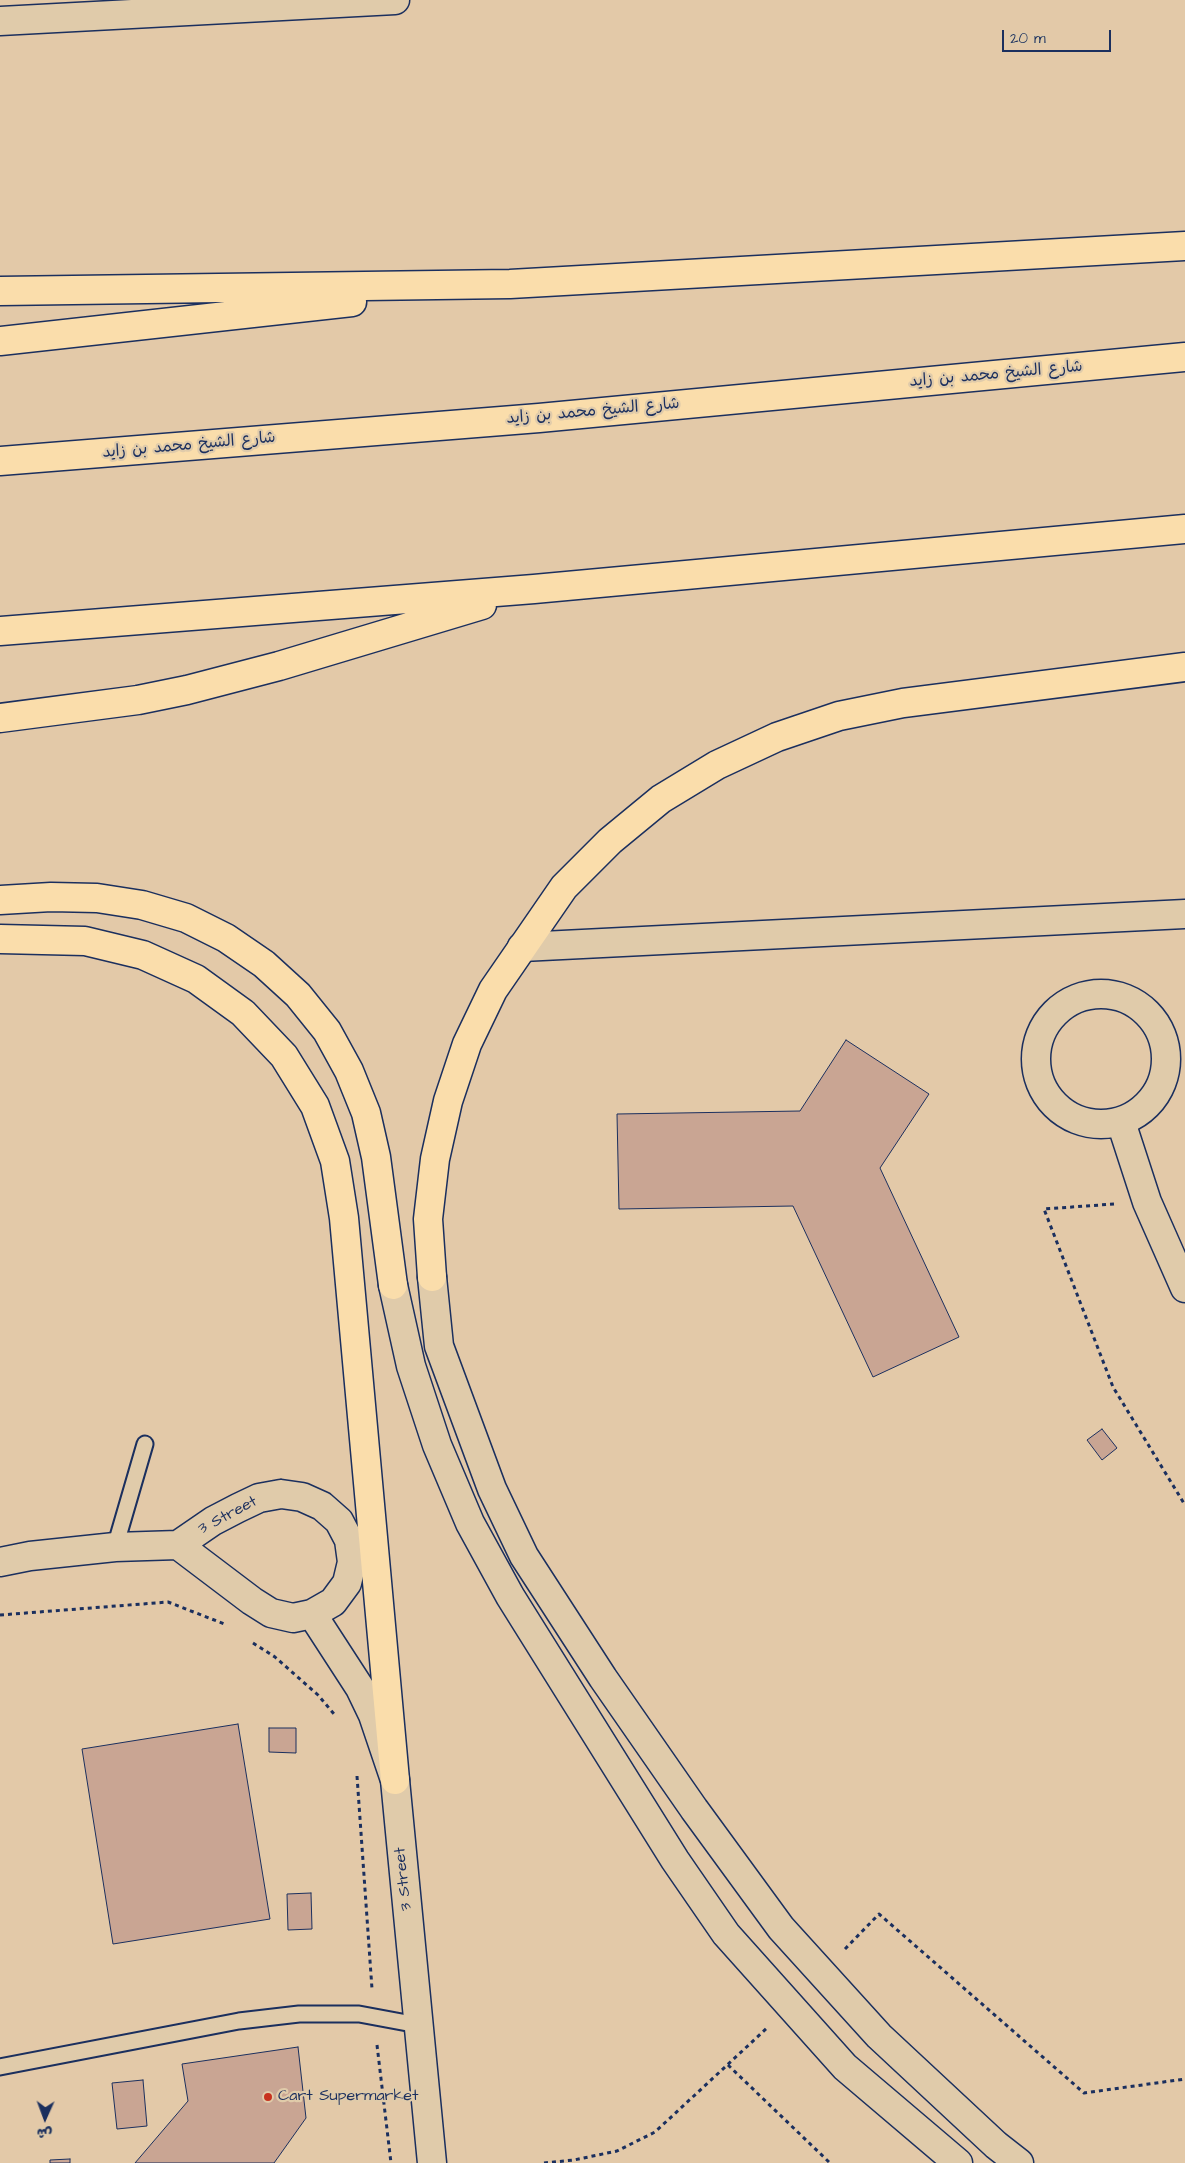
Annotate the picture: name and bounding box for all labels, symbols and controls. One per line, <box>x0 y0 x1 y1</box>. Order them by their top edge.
scale bar <box>1005 20 1114 52</box>
text: 20 m <box>1010 28 1046 49</box>
street label: شارع الشيخ محمد بن زايد <box>909 358 1083 392</box>
street label: شارع الشيخ محمد بن زايد <box>506 395 680 429</box>
street label: شارع الشيخ محمد بن زايد <box>102 429 276 463</box>
street label: 3 Street <box>195 1493 261 1539</box>
street label: 3 Street <box>391 1846 417 1912</box>
place label: Cart Supermarket <box>278 2087 418 2107</box>
marker: Cart Supermarket <box>262 2091 274 2103</box>
north arrow <box>20 2093 70 2143</box>
text: ش <box>36 2123 53 2143</box>

